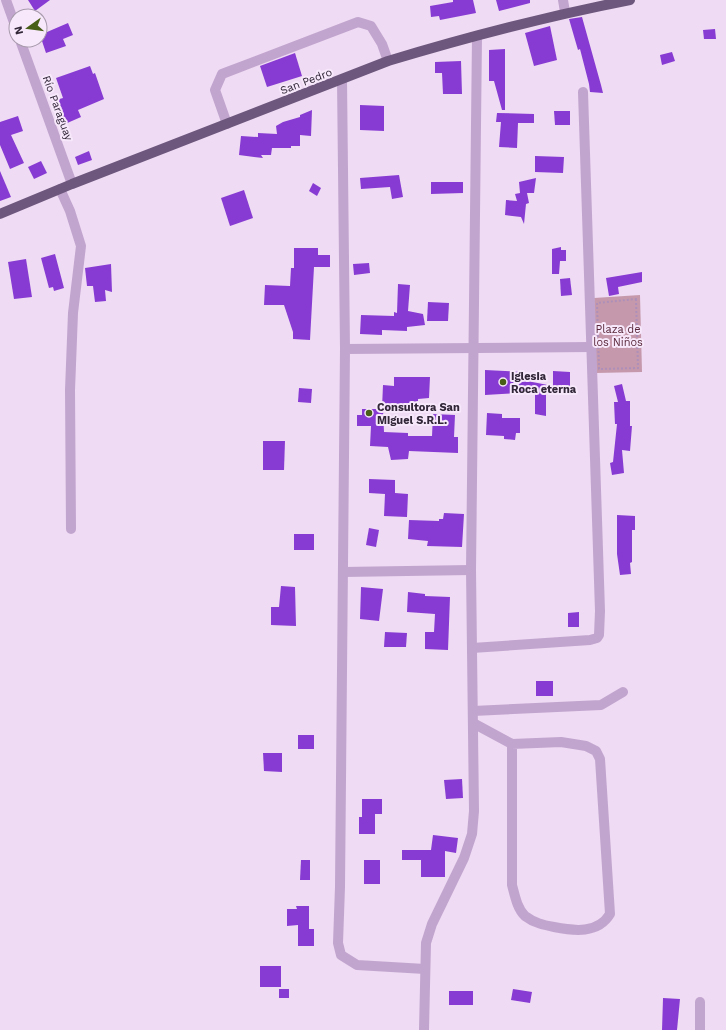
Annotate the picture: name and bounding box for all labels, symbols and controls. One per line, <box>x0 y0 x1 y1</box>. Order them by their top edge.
north arrow <box>8 8 48 48</box>
text: N <box>11 25 26 36</box>
street label: San Pedro <box>278 66 334 97</box>
street label: Río Paraguay <box>40 74 75 143</box>
park label: Plaza de los Niños <box>593 323 643 349</box>
place label: Iglesia Roca eterna <box>511 370 577 396</box>
marker: Iglesia Roca eterna <box>498 377 508 387</box>
place label: Consultora San Miguel S.R.L. <box>377 401 460 427</box>
marker: Consultora San Miguel S.R.L. <box>364 408 374 418</box>

